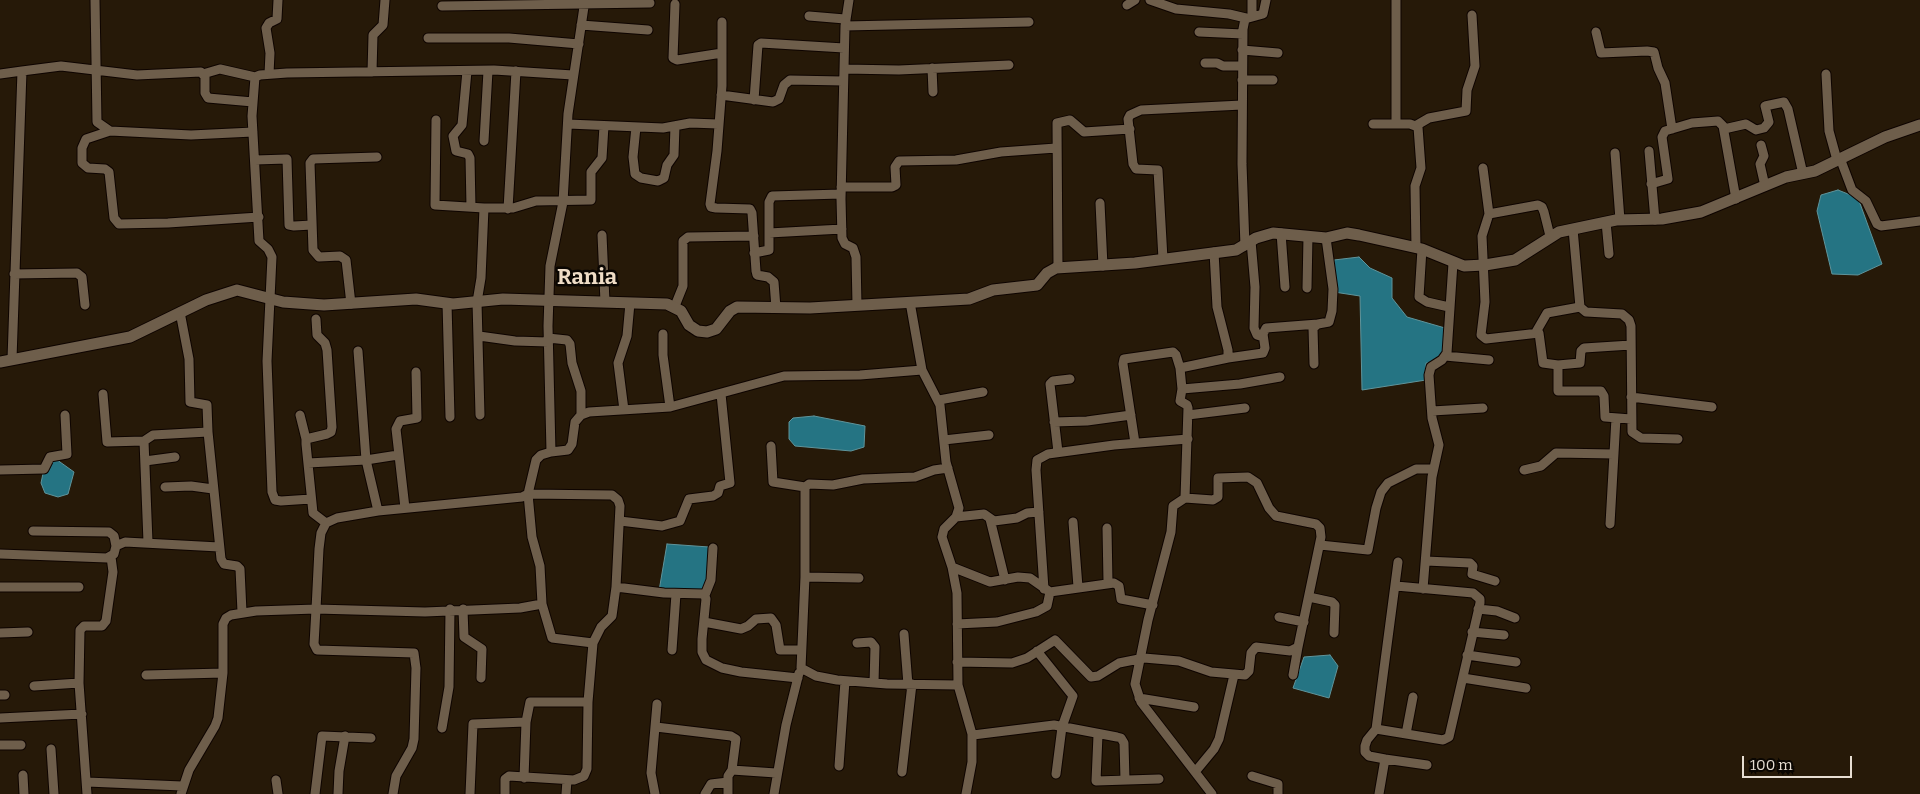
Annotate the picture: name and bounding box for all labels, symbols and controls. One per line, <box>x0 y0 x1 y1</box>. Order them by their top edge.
district label: Rania <box>557 265 617 291</box>
scale bar <box>1745 746 1855 778</box>
text: 100 m <box>1750 756 1793 774</box>

